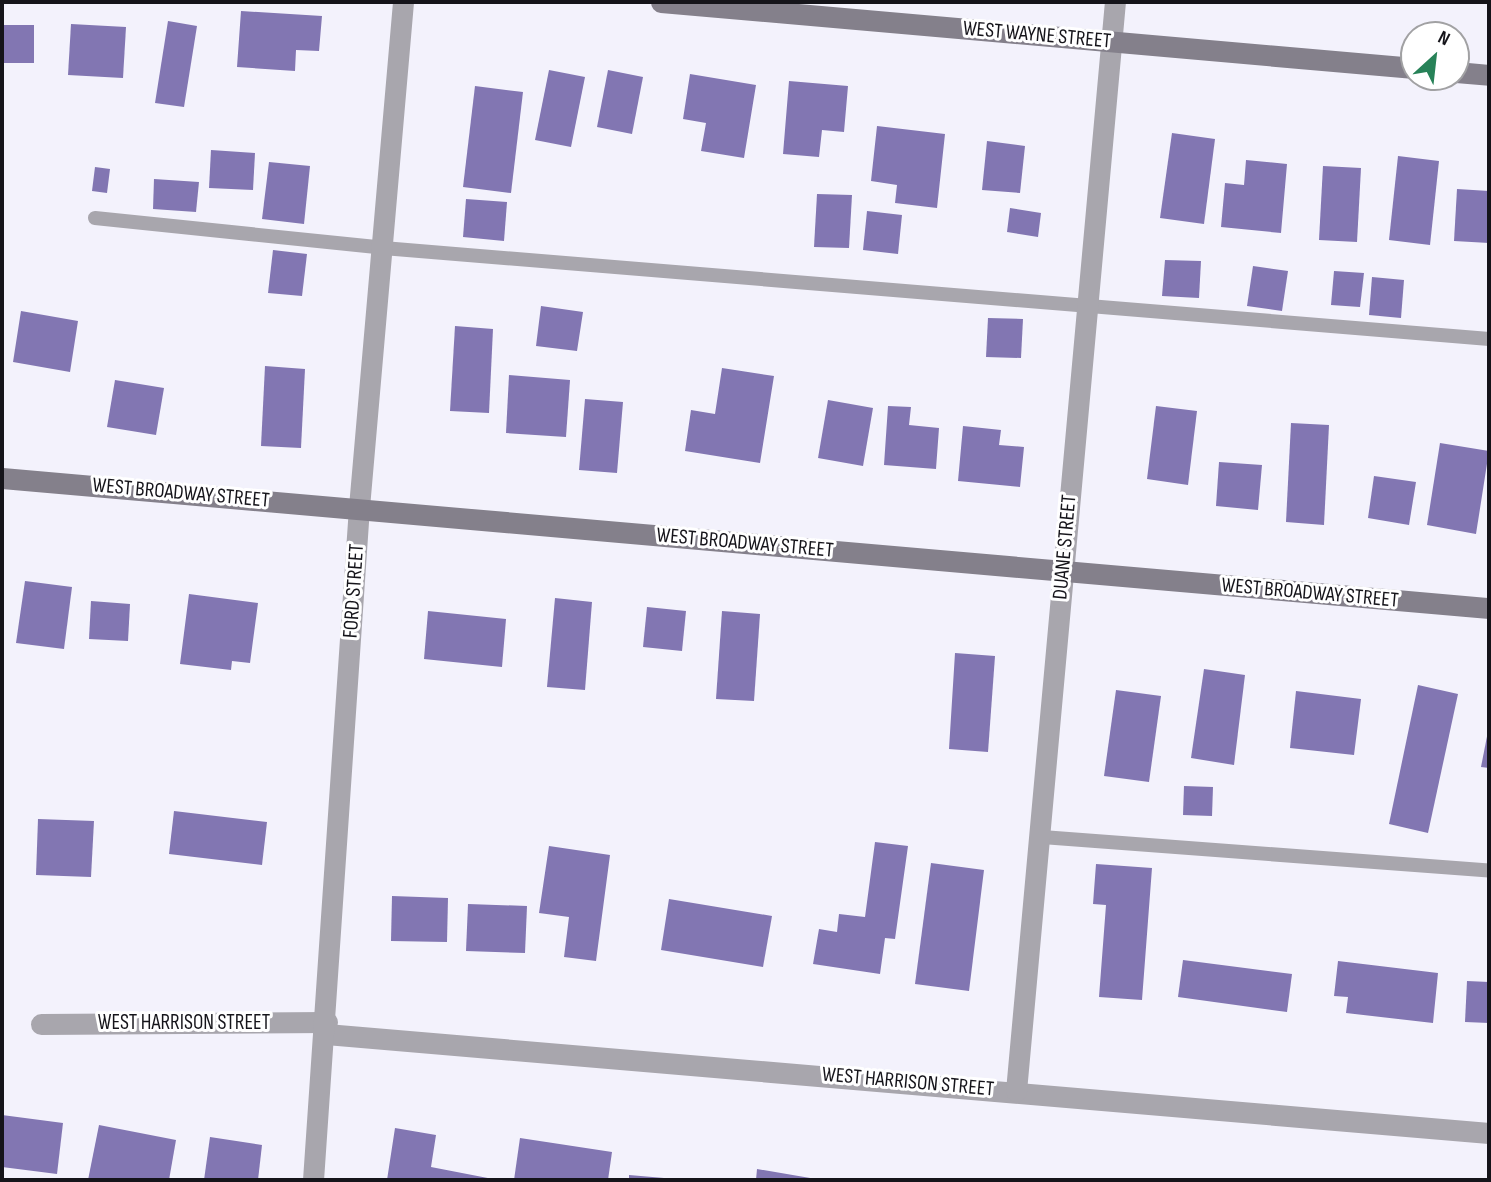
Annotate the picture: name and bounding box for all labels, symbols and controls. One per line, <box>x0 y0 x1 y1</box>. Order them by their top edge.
street label: WEST WAYNE STREET <box>962 16 1112 54</box>
north arrow <box>1400 21 1470 91</box>
text: N <box>1434 26 1454 51</box>
street label: WEST BROADWAY STREET <box>91 473 271 513</box>
street label: DUANE STREET <box>1048 494 1082 600</box>
street label: WEST BROADWAY STREET <box>655 523 835 563</box>
street label: FORD STREET <box>338 543 370 639</box>
street label: WEST BROADWAY STREET <box>1220 573 1400 613</box>
street label: WEST HARRISON STREET <box>98 1010 270 1036</box>
street label: WEST HARRISON STREET <box>821 1062 995 1102</box>

